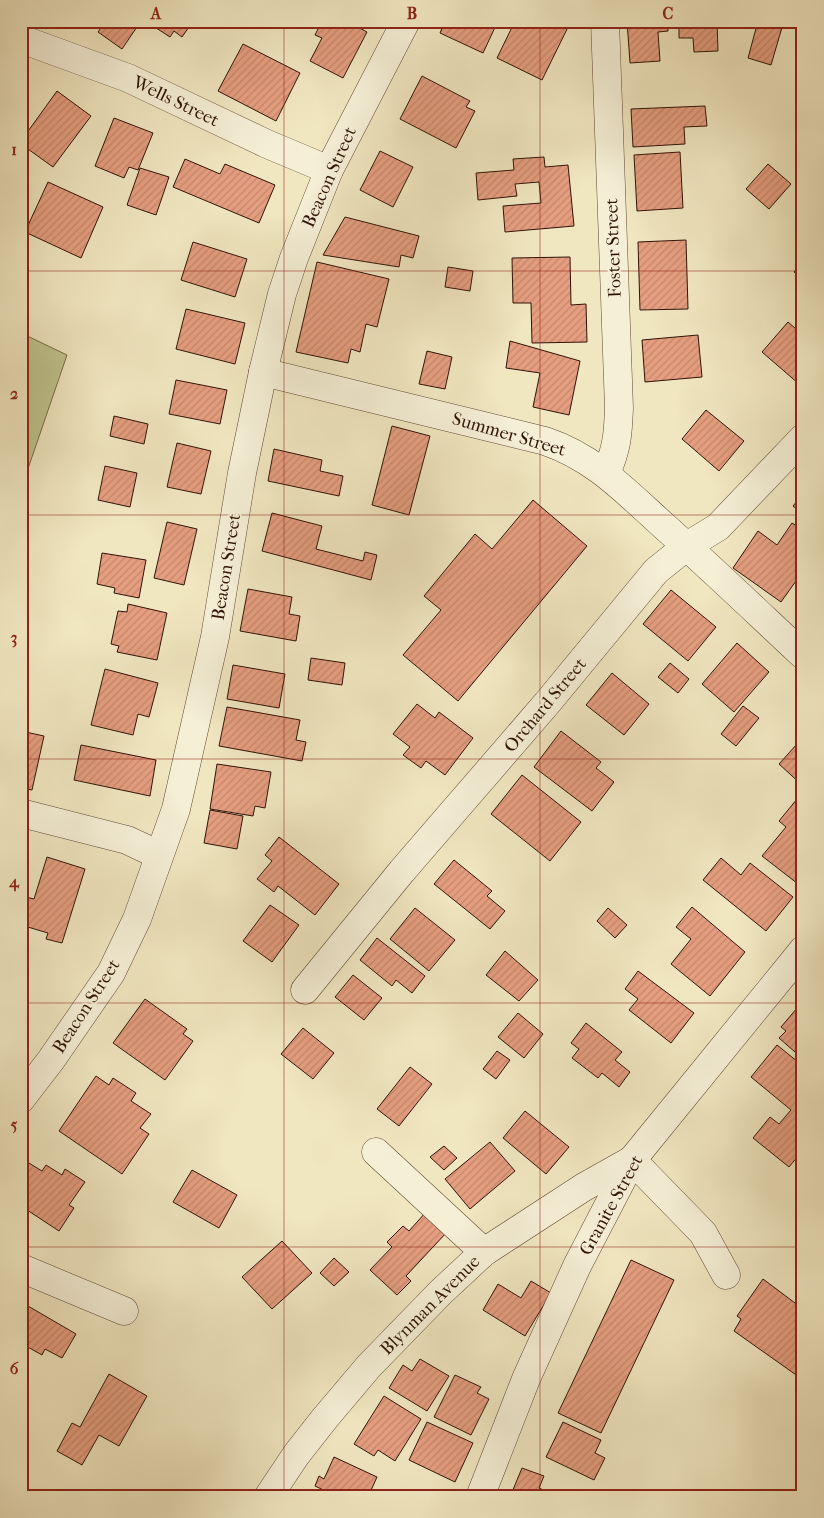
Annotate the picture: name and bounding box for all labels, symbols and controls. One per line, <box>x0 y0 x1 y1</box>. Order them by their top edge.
text: A <box>150 4 162 23</box>
text: B <box>407 4 417 23</box>
text: C <box>663 4 674 23</box>
street label: Wells Street <box>128 71 223 132</box>
street label: Beacon Street <box>298 123 361 231</box>
text: 1 <box>11 140 17 159</box>
street label: Foster Street <box>601 197 626 298</box>
text: 2 <box>10 384 18 403</box>
street label: Summer Street <box>450 408 569 461</box>
street label: Beacon Street <box>208 512 245 622</box>
text: 3 <box>11 628 17 648</box>
street label: Orchard Street <box>500 653 591 757</box>
text: 4 <box>8 872 20 892</box>
street label: Beacon Street <box>48 955 125 1057</box>
text: 5 <box>11 1115 18 1134</box>
street label: Granite Street <box>575 1151 648 1259</box>
street label: Blynman Avenue <box>376 1251 485 1359</box>
text: 6 <box>10 1359 19 1378</box>

